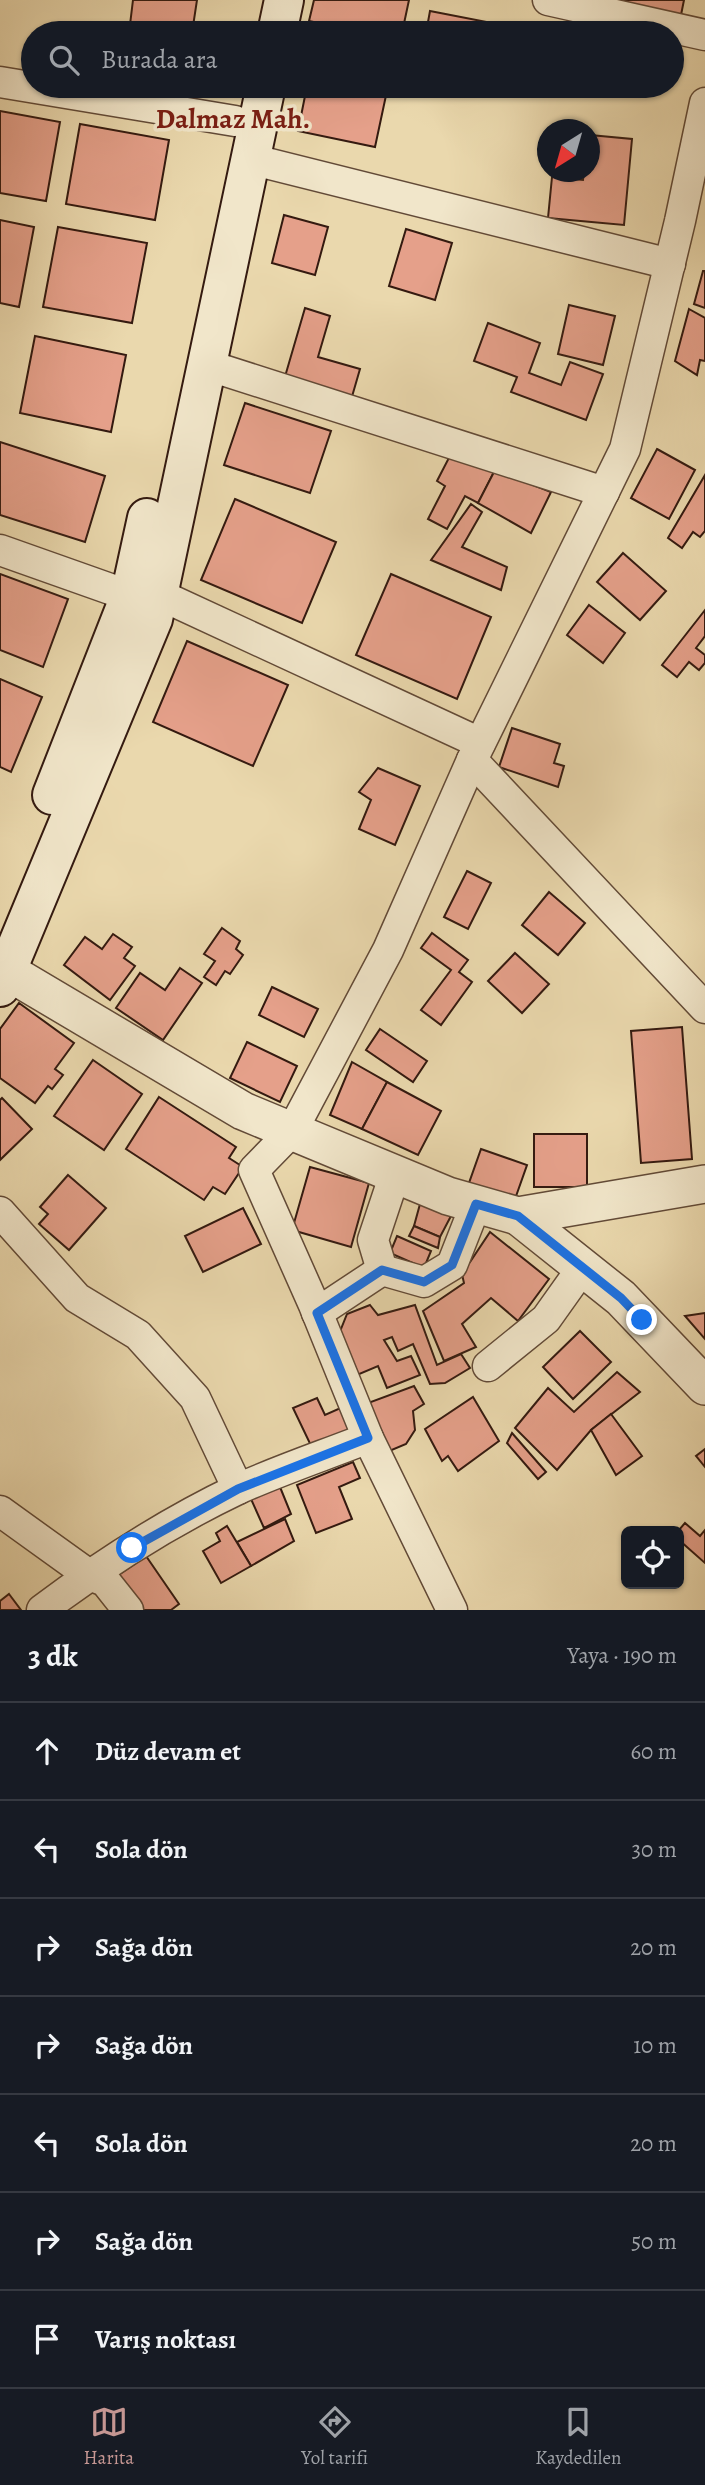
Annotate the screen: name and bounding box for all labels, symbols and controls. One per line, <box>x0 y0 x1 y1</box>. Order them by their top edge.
search box <box>21 21 684 98</box>
icon: search <box>45 41 83 79</box>
text: Burada ara <box>101 42 218 77</box>
district label: Dalmaz Mah. <box>156 100 310 138</box>
north arrow <box>537 119 600 182</box>
route end <box>626 1304 657 1335</box>
map controls <box>621 1526 684 1589</box>
button: locate <box>621 1526 684 1589</box>
route start <box>116 1532 147 1563</box>
text: 3 dk <box>28 1636 78 1676</box>
text: Yaya · 190 m <box>567 1640 677 1671</box>
icon: ahead <box>28 1732 66 1770</box>
text: Düz devam et <box>95 1734 241 1769</box>
text: 60 m <box>630 1736 677 1767</box>
icon: left <box>28 1830 66 1868</box>
text: Sola dön <box>95 1832 188 1867</box>
text: 30 m <box>631 1834 677 1865</box>
icon: right <box>28 1928 66 1966</box>
text: Sağa dön <box>95 1930 193 1965</box>
text: 20 m <box>630 1932 677 1963</box>
icon: right <box>28 2026 66 2064</box>
text: Sağa dön <box>95 2028 193 2063</box>
text: 10 m <box>633 2030 677 2061</box>
icon: left <box>28 2124 66 2162</box>
text: Sola dön <box>95 2126 188 2161</box>
text: 20 m <box>630 2128 677 2159</box>
icon: right <box>28 2222 66 2260</box>
text: Sağa dön <box>95 2224 193 2259</box>
text: 50 m <box>631 2226 677 2257</box>
icon: arrive <box>28 2320 66 2358</box>
text: Varış noktası <box>95 2322 236 2357</box>
tab: Harita <box>84 2403 134 2471</box>
tab: Yol tarifi <box>301 2403 368 2471</box>
tab: Kaydedilen <box>535 2403 621 2471</box>

